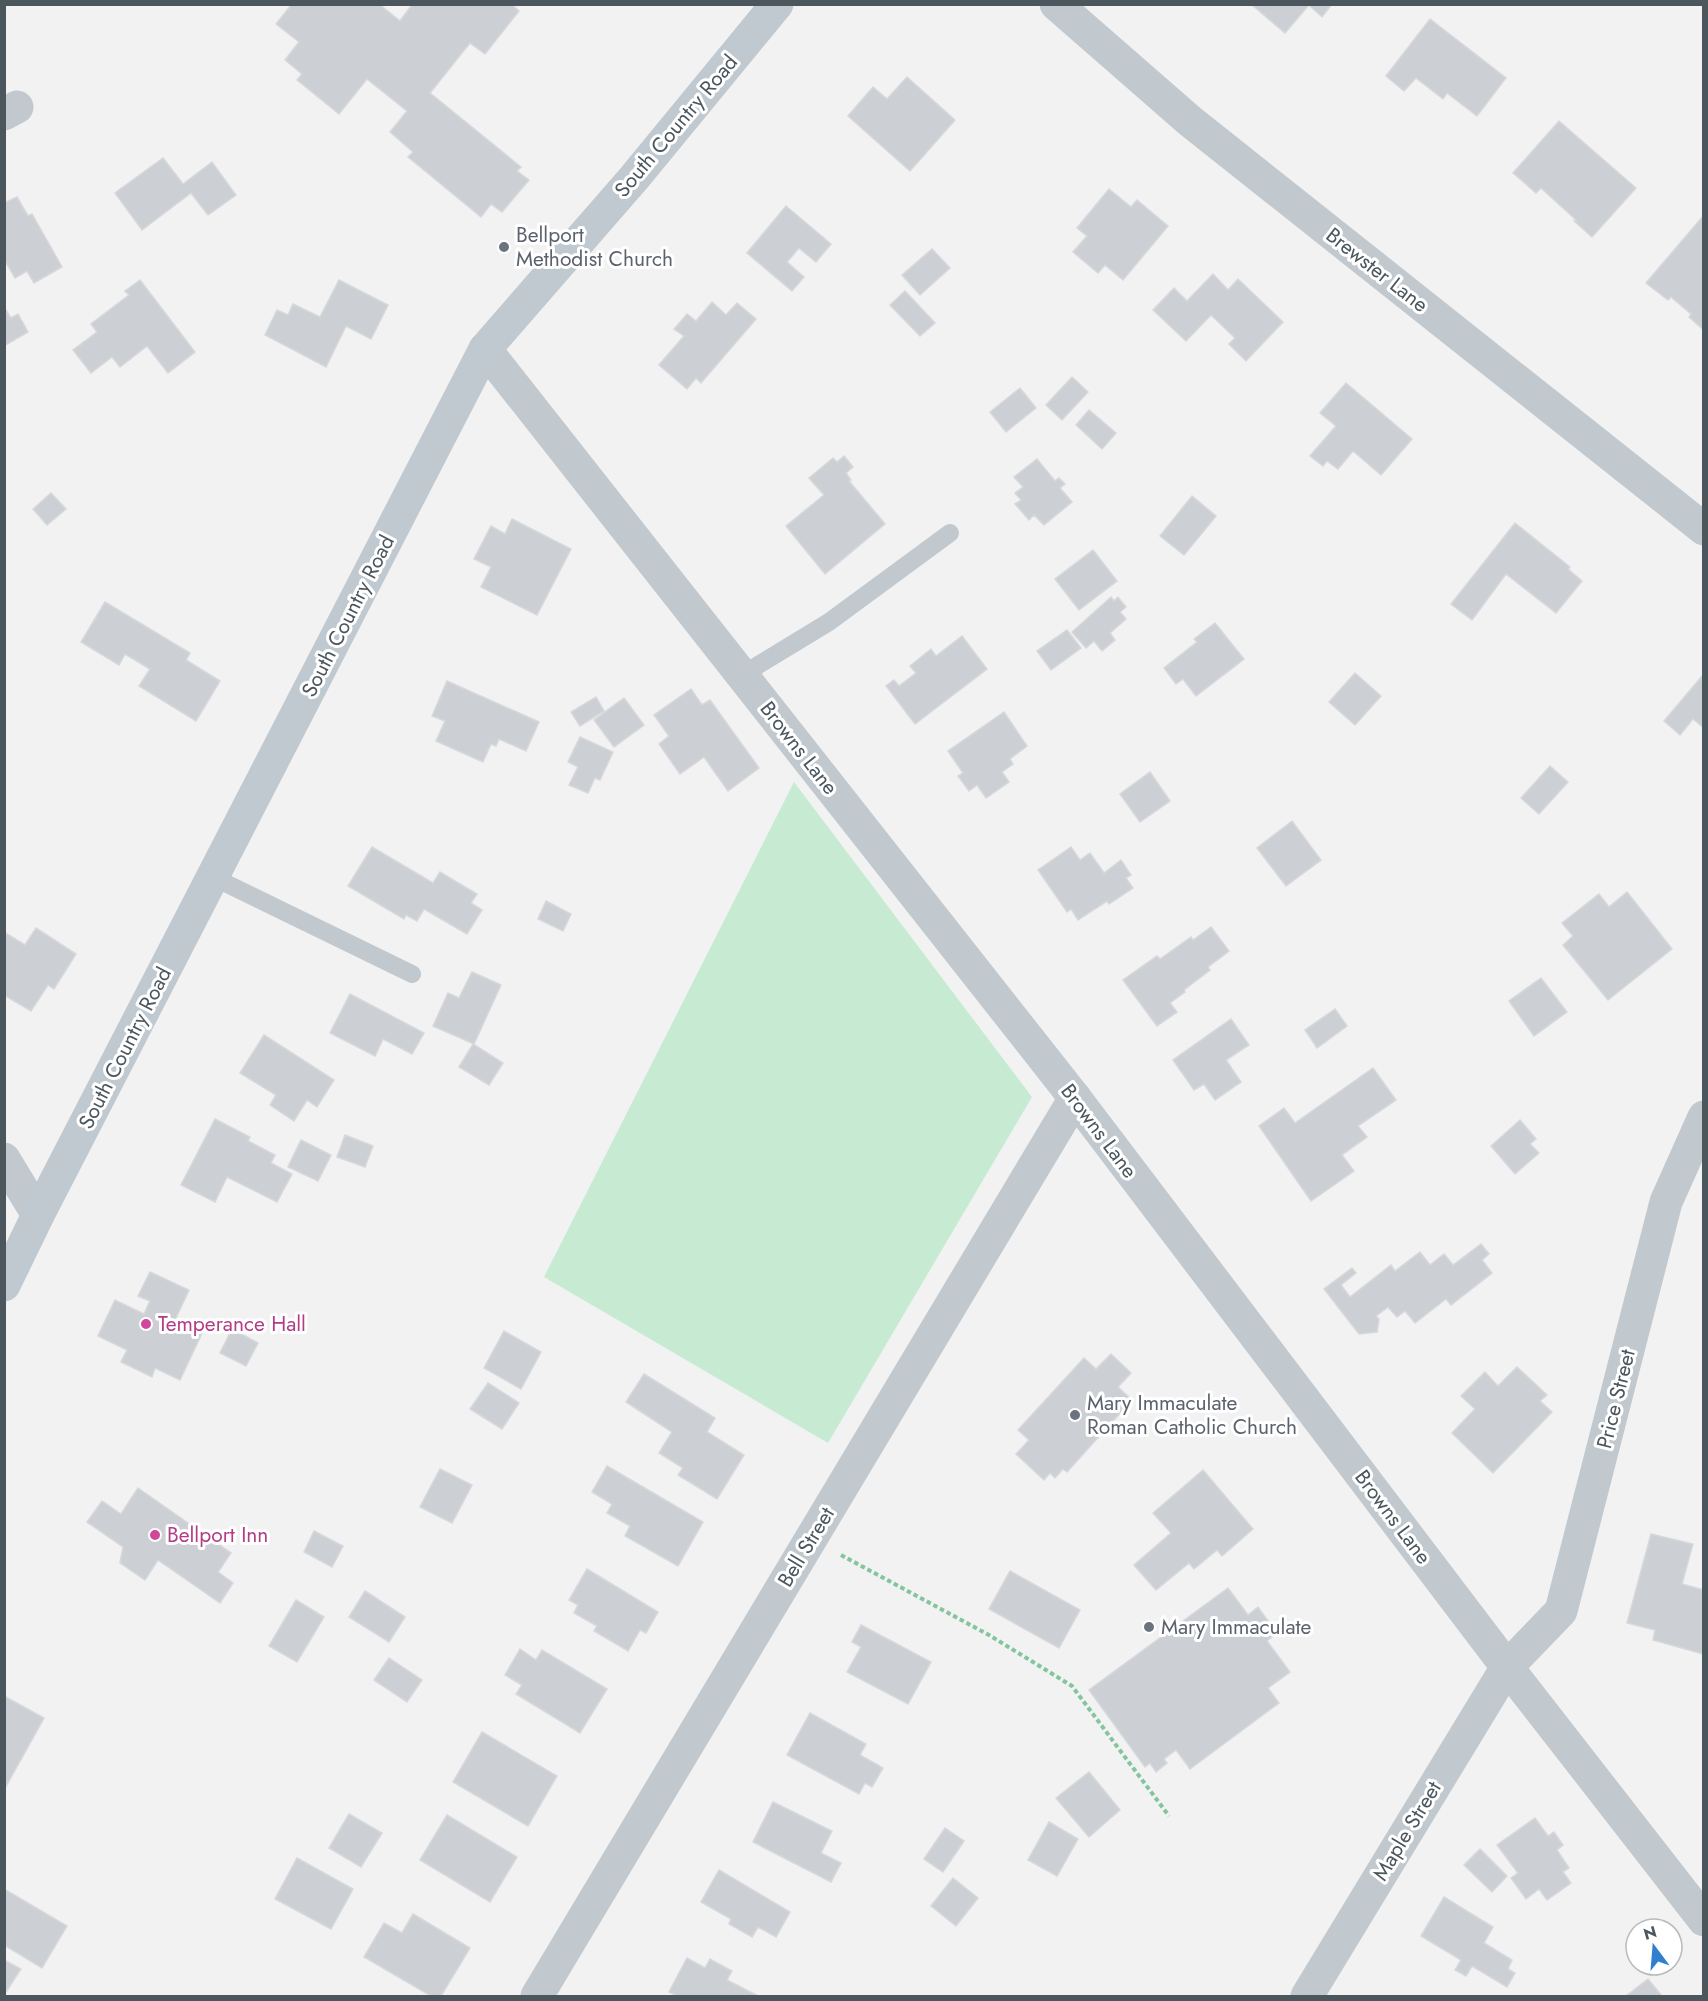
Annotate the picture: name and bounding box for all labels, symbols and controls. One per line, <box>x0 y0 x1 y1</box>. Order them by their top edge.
street label: South Country Road <box>607 48 745 204</box>
place label: Bellport Methodist Church <box>516 220 673 274</box>
street label: Brewster Lane <box>1319 220 1435 320</box>
marker: Bellport Methodist Church <box>497 240 511 254</box>
street label: South Country Road <box>294 530 402 702</box>
street label: Browns Lane <box>753 695 845 801</box>
street label: South Country Road <box>71 962 179 1134</box>
street label: Browns Lane <box>1054 1078 1145 1185</box>
place label: Temperance Hall <box>158 1309 306 1339</box>
marker: Temperance Hall <box>139 1317 153 1331</box>
street label: Price Street <box>1589 1346 1643 1452</box>
place label: Mary Immaculate Roman Catholic Church <box>1087 1388 1297 1442</box>
marker: Mary Immaculate Roman Catholic Church <box>1068 1408 1082 1422</box>
street label: Browns Lane <box>1348 1464 1439 1571</box>
street label: Bell Street <box>770 1501 842 1593</box>
place label: Bellport Inn <box>167 1520 268 1550</box>
marker: Bellport Inn <box>148 1528 162 1542</box>
place label: Mary Immaculate <box>1161 1612 1312 1642</box>
marker: Mary Immaculate <box>1142 1620 1156 1634</box>
street label: Maple Street <box>1366 1776 1448 1886</box>
north arrow <box>1624 1917 1684 1977</box>
text: N <box>1641 1920 1659 1946</box>

